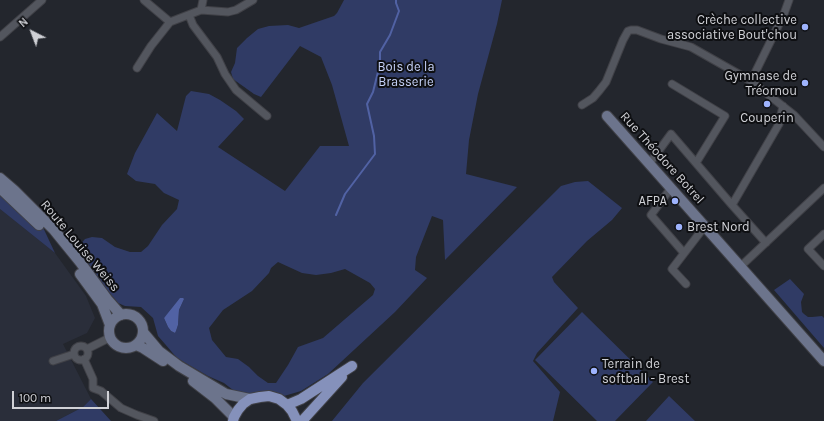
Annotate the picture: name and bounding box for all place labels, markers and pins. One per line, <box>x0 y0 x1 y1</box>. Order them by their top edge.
place label: Crèche collective associative Bout'chou <box>667 12 797 43</box>
marker: Crèche collective associative Bout'chou <box>800 22 810 32</box>
place label: Gymnase de Tréornou <box>724 68 797 99</box>
marker: Gymnase de Tréornou <box>800 78 810 88</box>
marker: Couperin <box>762 99 772 109</box>
place label: Couperin <box>740 110 794 126</box>
place label: AFPA <box>639 193 667 209</box>
marker: AFPA <box>670 196 680 206</box>
place label: Brest Nord <box>687 219 750 235</box>
marker: Brest Nord <box>674 222 684 232</box>
place label: Terrain de softball - Brest <box>602 356 689 387</box>
marker: Terrain de softball - Brest <box>589 366 599 376</box>

